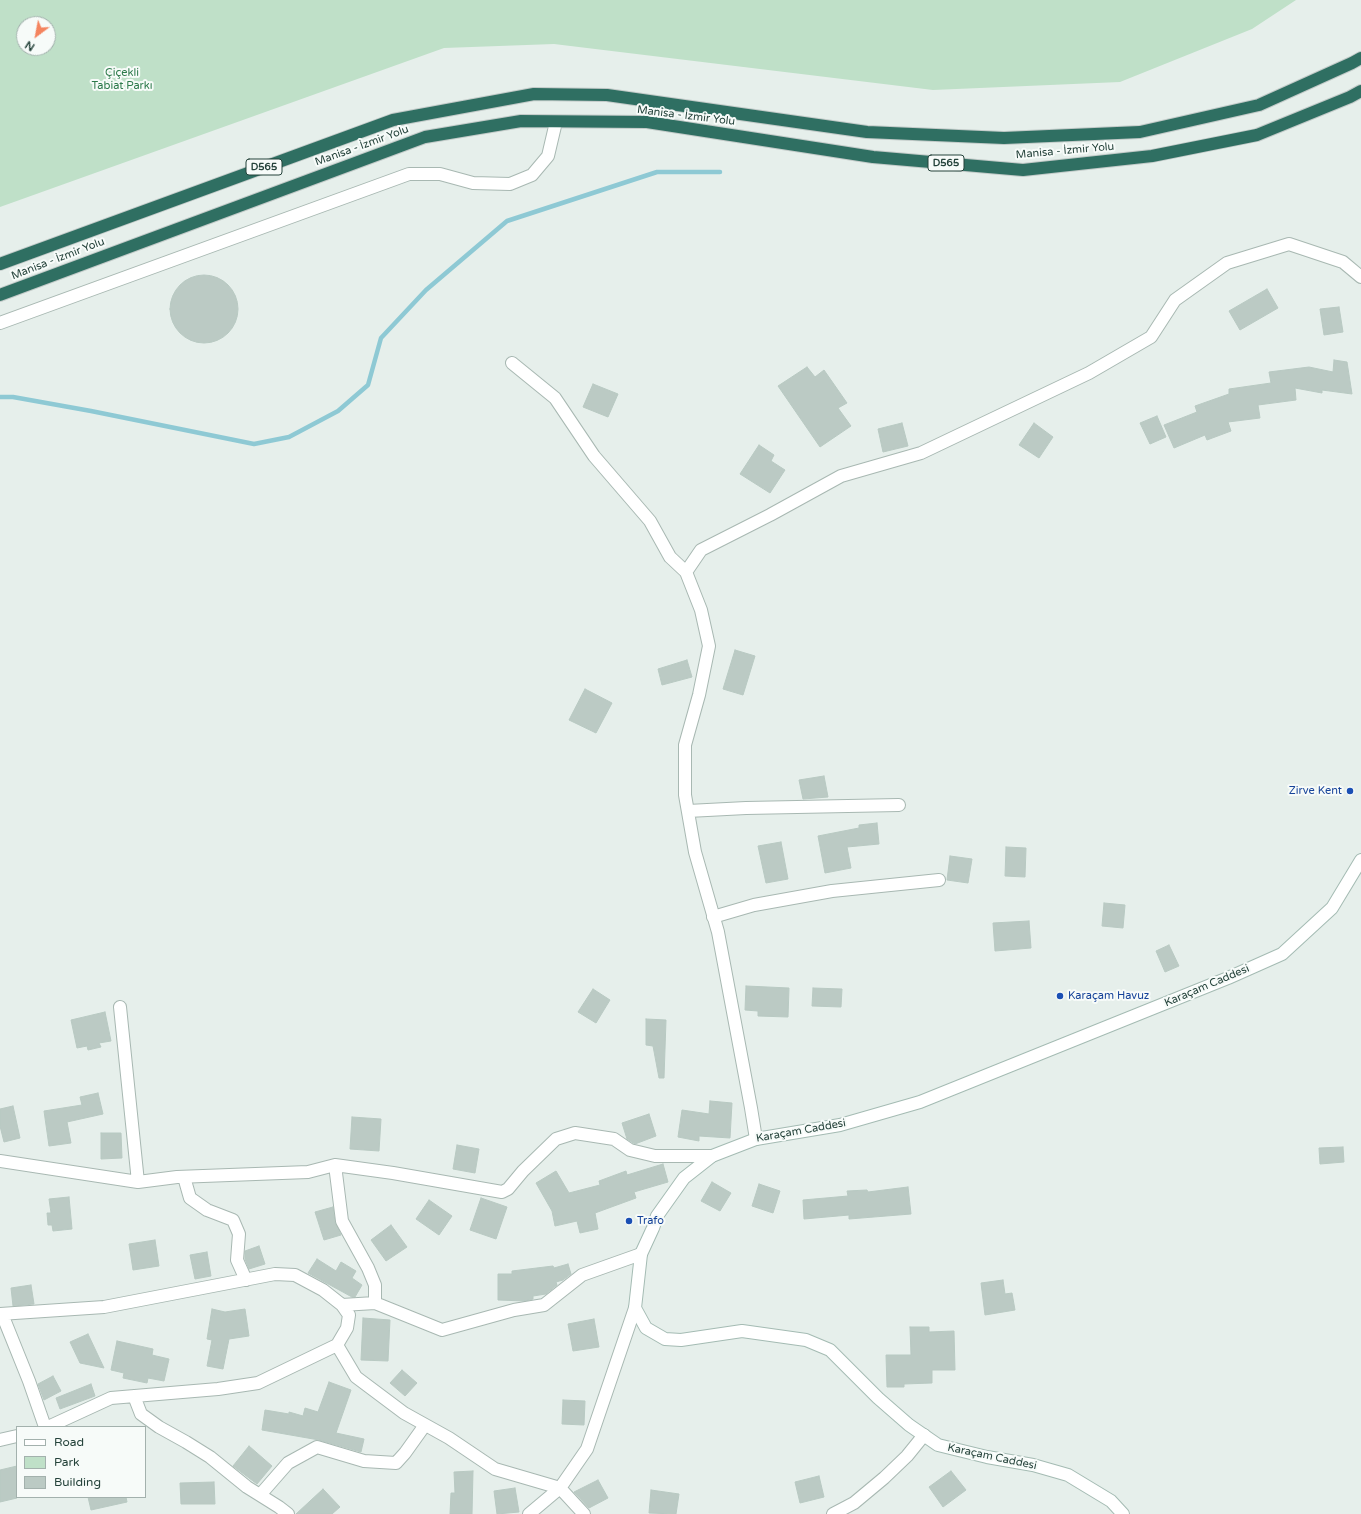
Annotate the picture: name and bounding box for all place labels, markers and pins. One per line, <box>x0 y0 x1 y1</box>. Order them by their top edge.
place label: Zirve Kent <box>1289 784 1342 798</box>
marker: Zirve Kent <box>1345 786 1355 796</box>
place label: Karaçam Havuz <box>1068 989 1149 1003</box>
marker: Karaçam Havuz <box>1055 991 1065 1001</box>
place label: Trafo <box>637 1214 664 1228</box>
marker: Trafo <box>624 1216 634 1226</box>

